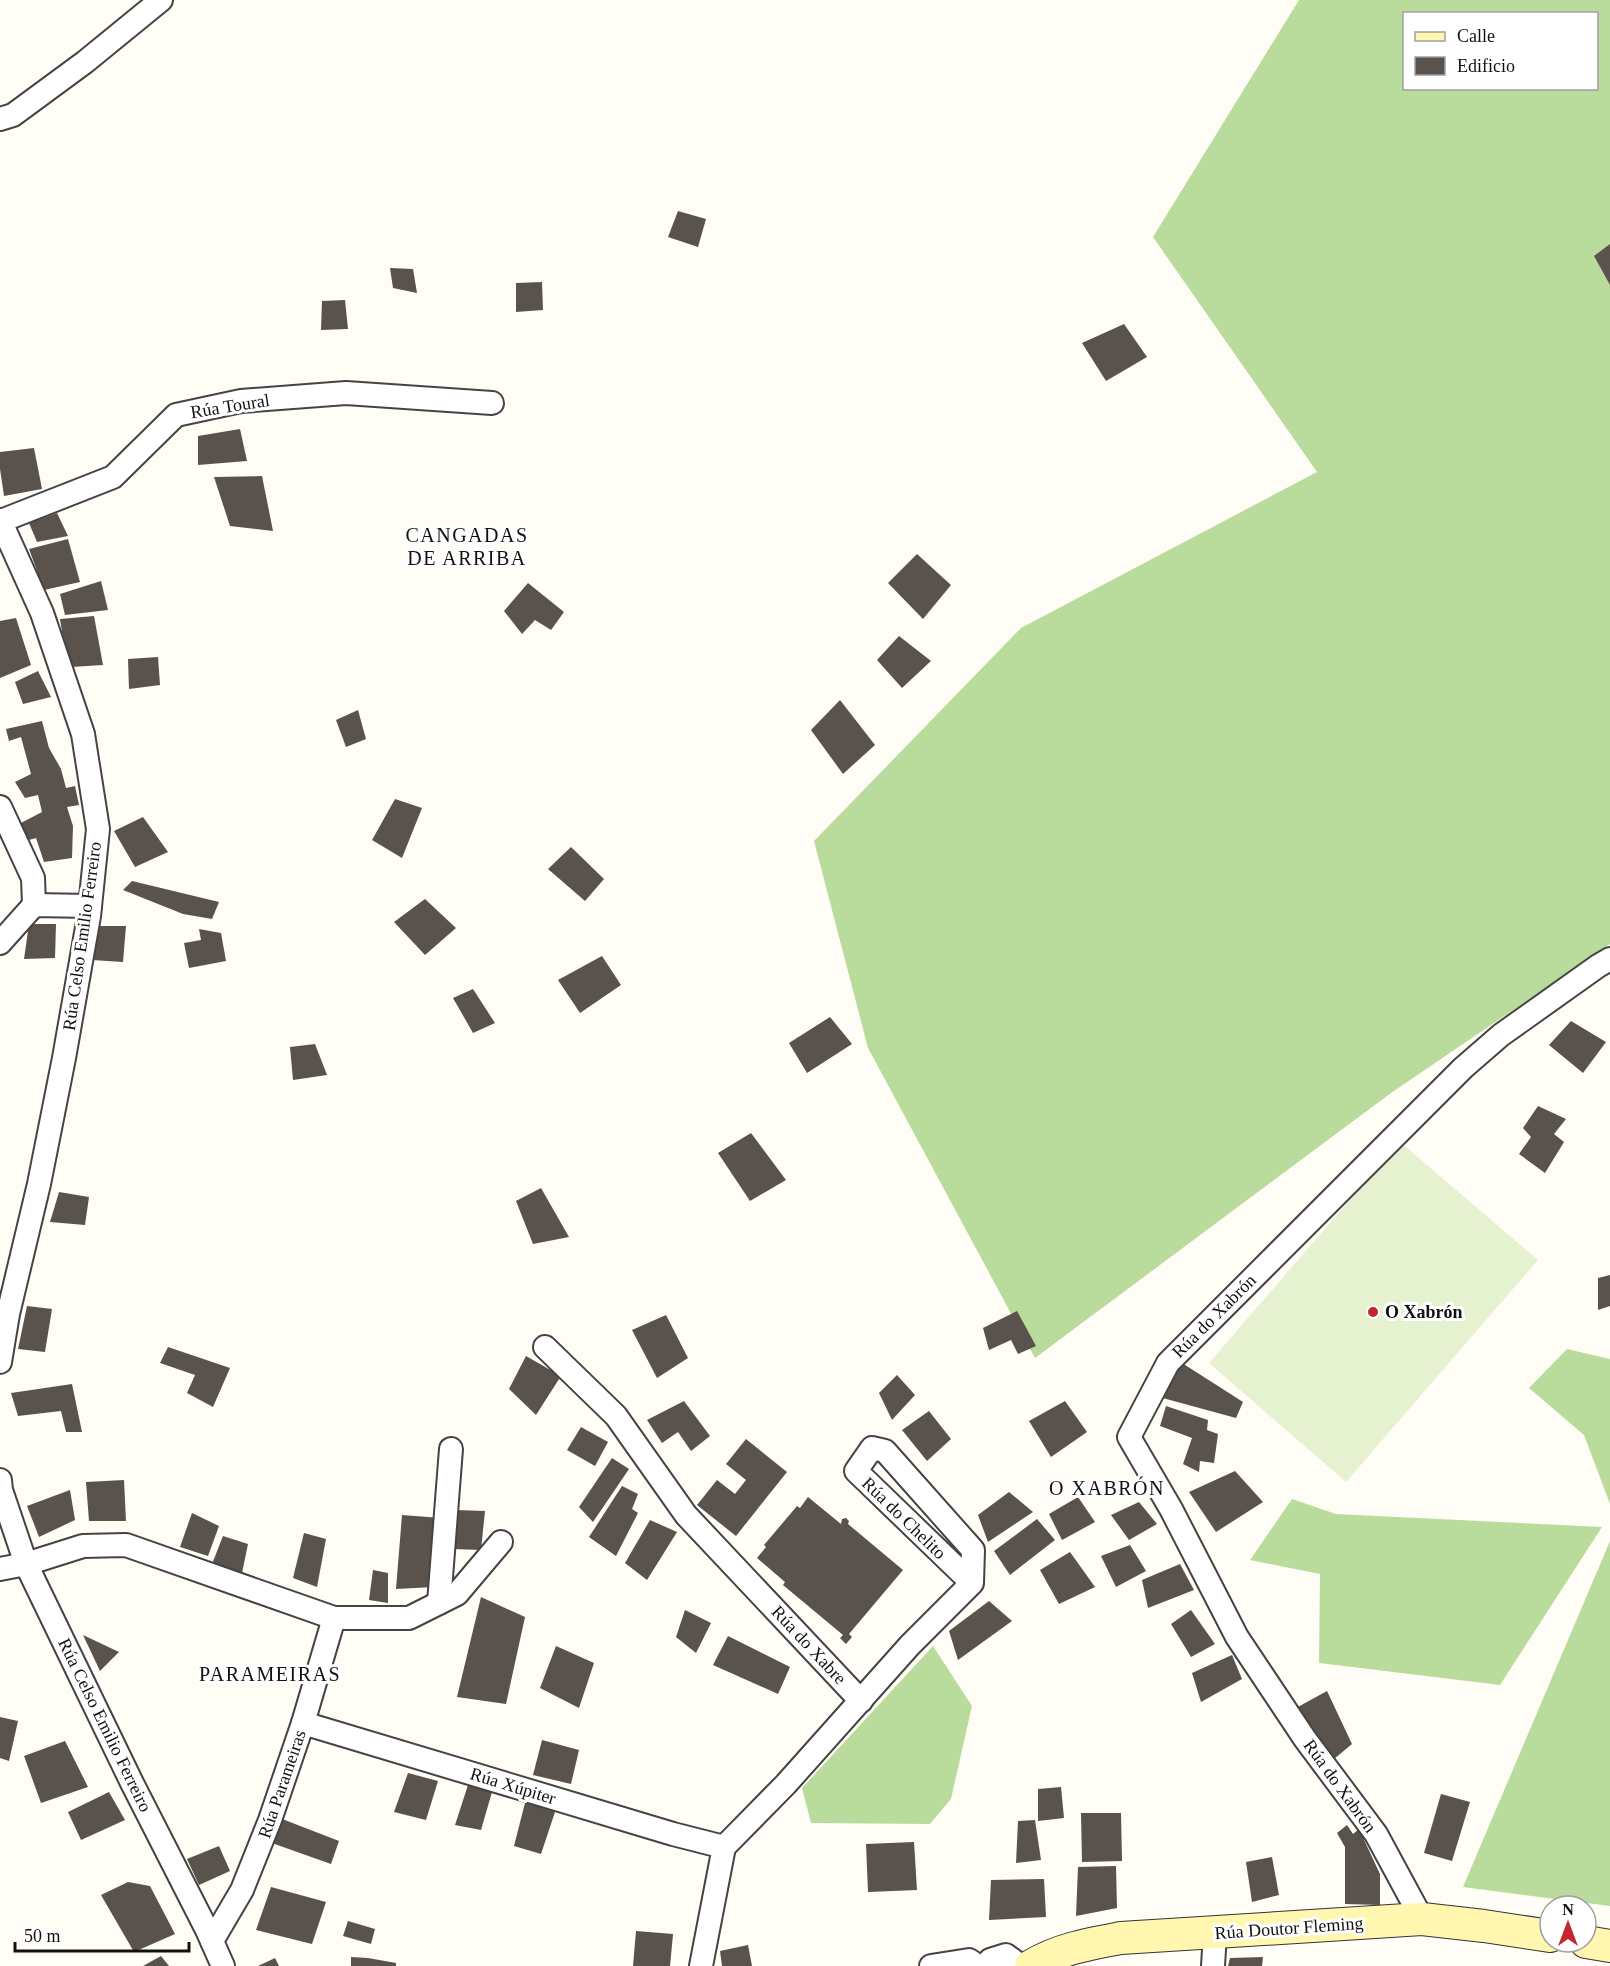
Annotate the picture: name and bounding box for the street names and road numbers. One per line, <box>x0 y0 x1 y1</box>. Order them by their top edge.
street label: Rúa Toural <box>189 390 271 422</box>
street label: Rúa Celso Emilio Ferreiro <box>59 840 105 1032</box>
street label: Rúa do Xabrón <box>1168 1270 1260 1362</box>
street label: Rúa do Chelito <box>858 1473 950 1563</box>
street label: Rúa do Xabre <box>768 1602 850 1688</box>
street label: Rúa Celso Emilio Ferreiro <box>54 1635 156 1815</box>
street label: Rúa Parameiras <box>254 1727 310 1841</box>
street label: Rúa do Xabrón <box>1300 1736 1380 1836</box>
street label: Rúa Xúpiter <box>468 1764 558 1808</box>
street label: Rúa Doutor Fleming <box>1214 1913 1364 1943</box>

